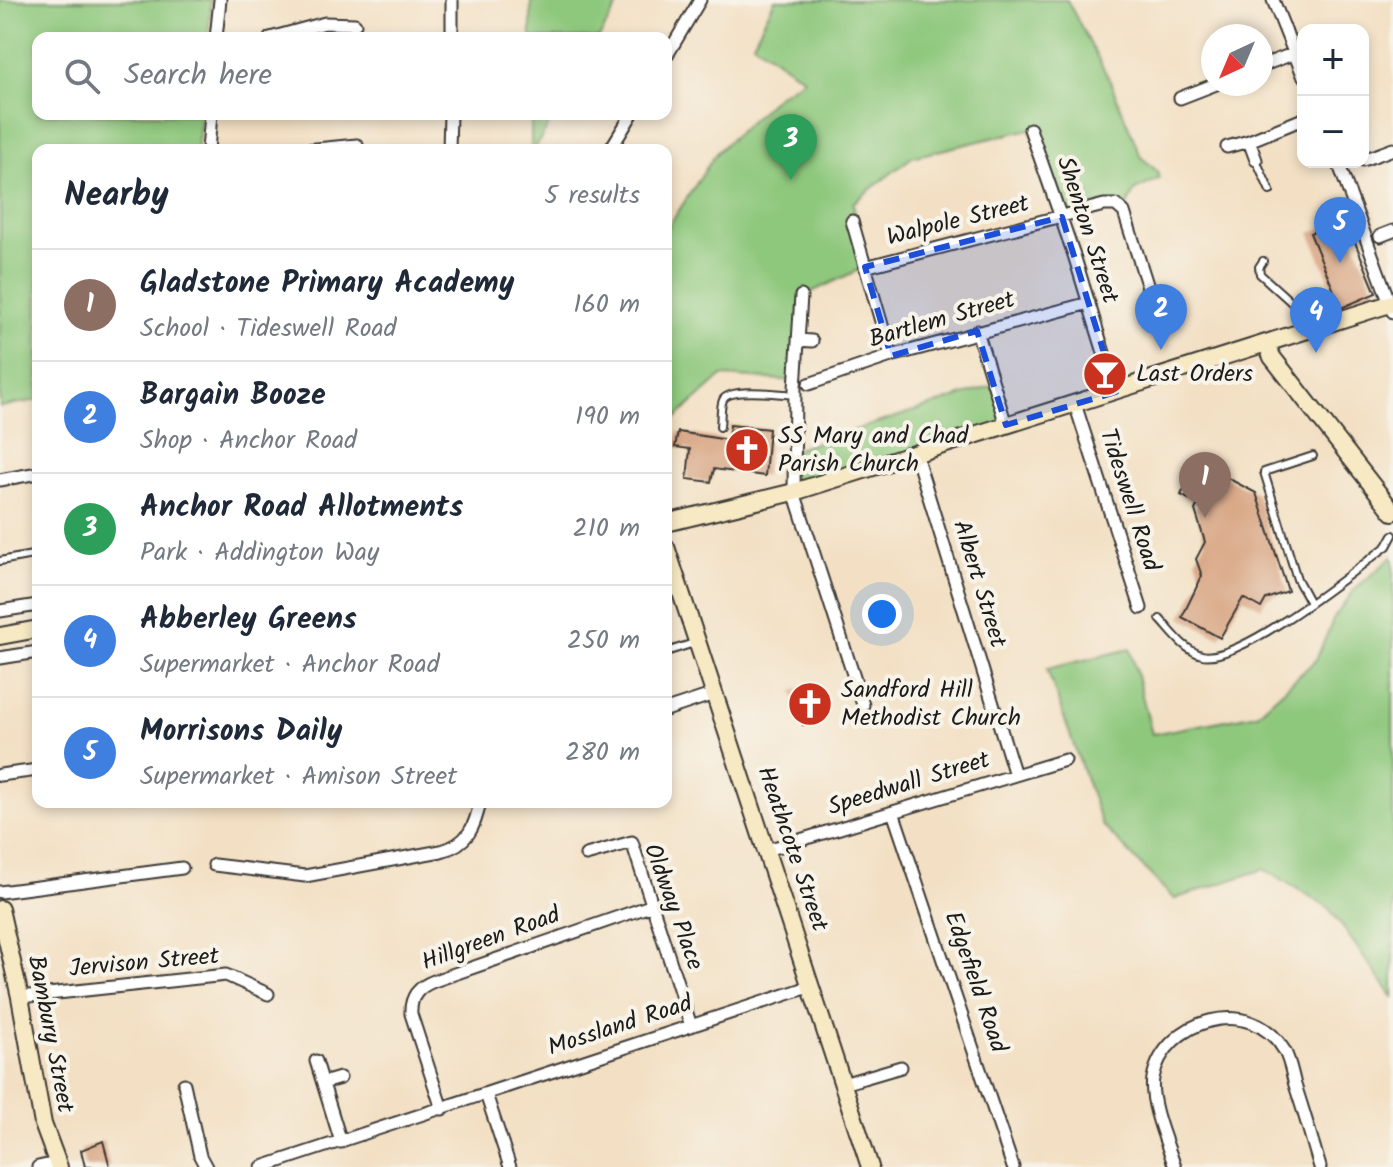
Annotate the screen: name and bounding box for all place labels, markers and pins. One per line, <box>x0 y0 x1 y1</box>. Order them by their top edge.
pin: 3 <box>765 114 817 180</box>
pin: 5 <box>1314 197 1366 263</box>
pin: 2 <box>1135 284 1187 350</box>
pin: 4 <box>1290 287 1342 353</box>
bar icon: Last Orders <box>1081 350 1129 398</box>
place label: Last Orders <box>1136 355 1253 394</box>
place label: SS Mary and Chad Parish Church <box>778 417 969 484</box>
church icon: SS Mary and Chad Parish Church <box>723 426 771 474</box>
pin: 1 <box>1179 452 1231 518</box>
place label: Sandford Hill Methodist Church <box>841 671 1021 738</box>
church icon: Sandford Hill Methodist Church <box>786 680 834 728</box>

